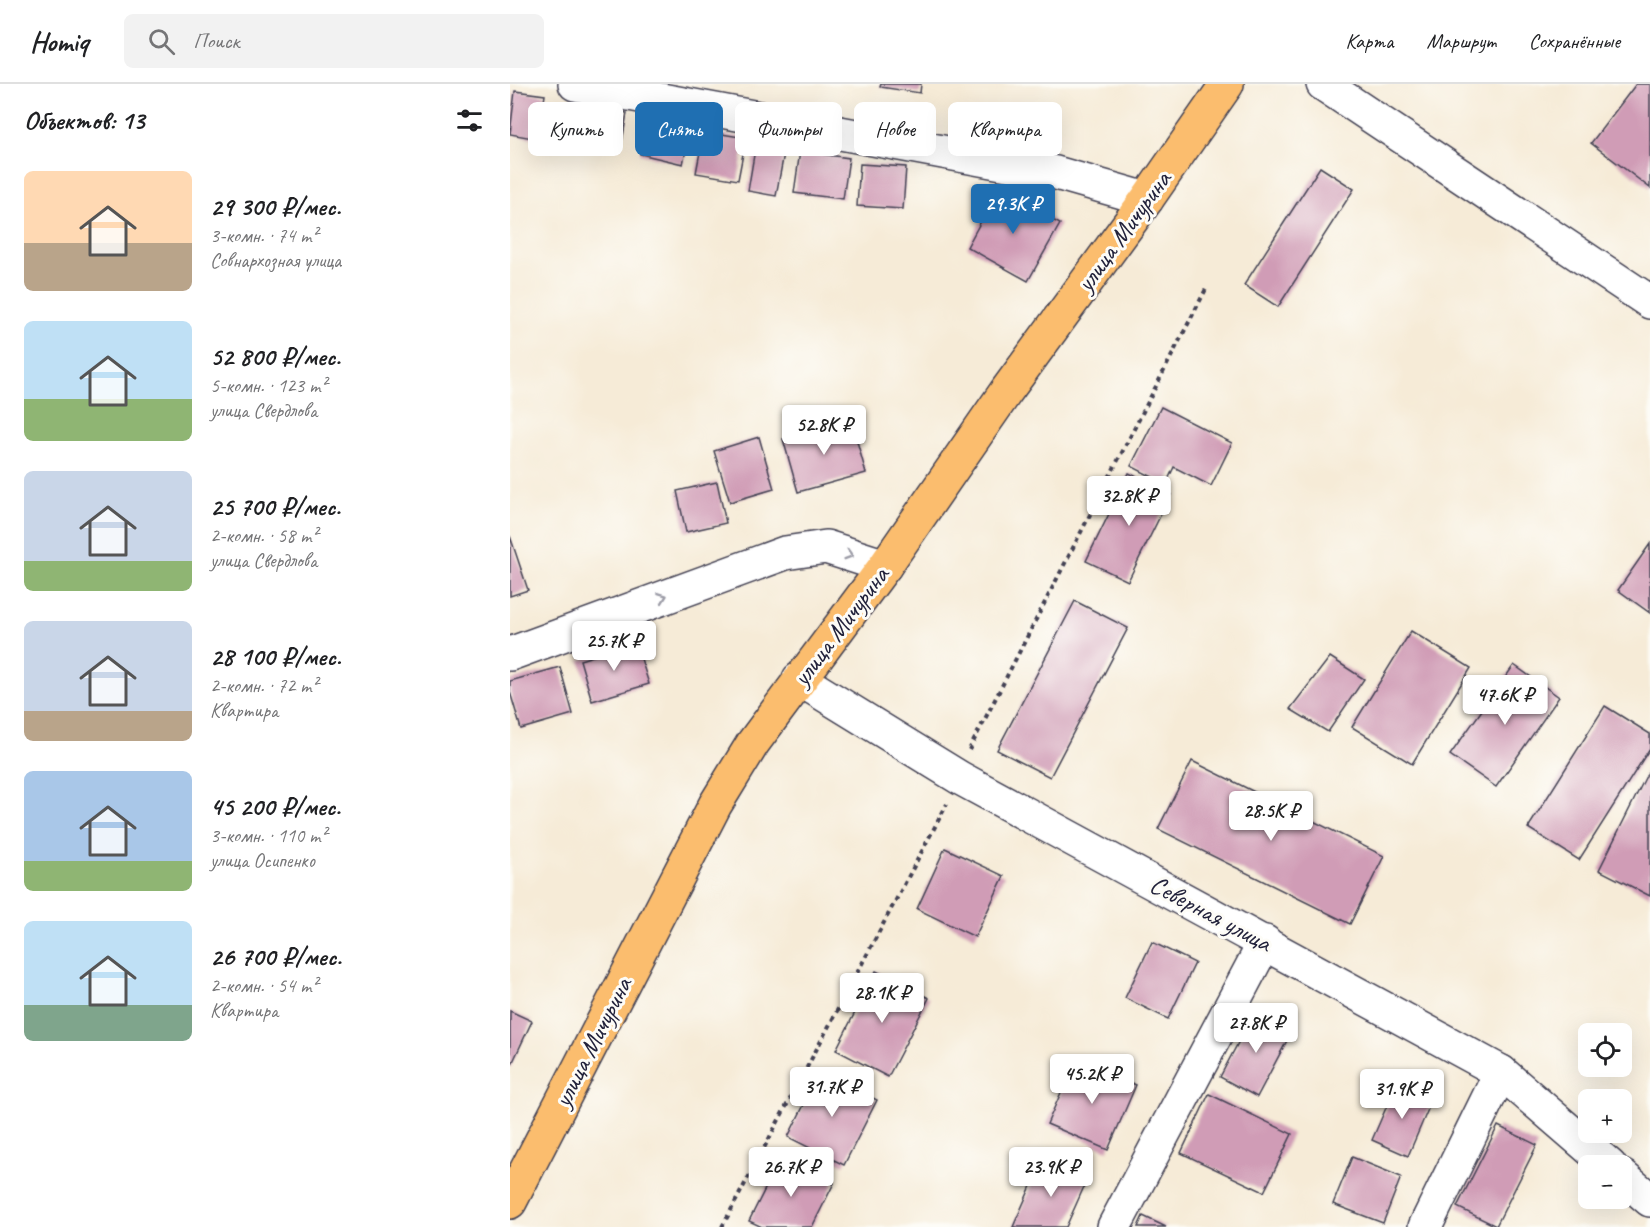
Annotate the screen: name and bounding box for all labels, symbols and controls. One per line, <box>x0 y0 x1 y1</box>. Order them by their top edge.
search box <box>124 14 544 68</box>
text: Homiq <box>30 24 88 59</box>
icon: search <box>145 25 178 58</box>
text: Поиск <box>193 27 240 55</box>
text: Карта <box>1345 28 1394 54</box>
text: Маршрут <box>1427 28 1496 54</box>
text: Сохранённые <box>1529 28 1620 54</box>
chip: Купить <box>528 102 623 156</box>
chip: Снять <box>635 102 723 156</box>
chip: Фильтры <box>735 102 842 156</box>
chip: Новое <box>854 102 936 156</box>
chip: Квартира <box>948 102 1062 156</box>
text: Объектов: 13 <box>24 104 144 137</box>
icon: filters <box>453 104 486 137</box>
street label: улица Мичурина <box>1067 163 1179 300</box>
pin: 29.3K ₽ <box>958 184 1068 235</box>
text: 29 300 ₽/мес. <box>210 190 341 223</box>
text: 29.3K ₽ <box>985 191 1041 216</box>
icon: home <box>72 195 144 267</box>
text: 3-комн. · 74 m² <box>210 223 318 248</box>
text: Совнархозная улица <box>210 248 341 273</box>
text: 52 800 ₽/мес. <box>210 340 341 373</box>
icon: home <box>72 345 144 417</box>
text: 5-комн. · 123 m² <box>210 373 327 398</box>
text: улица Свердлова <box>210 398 317 423</box>
pin: 52.8K ₽ <box>769 405 879 456</box>
text: 52.8K ₽ <box>796 412 852 437</box>
pin: 32.8K ₽ <box>1074 476 1184 527</box>
text: 32.8K ₽ <box>1101 483 1157 508</box>
text: 25 700 ₽/мес. <box>210 490 340 523</box>
icon: home <box>72 495 144 567</box>
text: 2-комн. · 58 m² <box>210 523 318 548</box>
text: улица Свердлова <box>210 548 317 573</box>
one-way arrow <box>843 548 854 560</box>
street label: улица Мичурина <box>783 559 897 694</box>
one-way arrow <box>658 592 668 605</box>
pin: 25.7K ₽ <box>559 621 669 672</box>
text: 25.7K ₽ <box>586 628 642 653</box>
text: 28 100 ₽/мес. <box>210 640 341 673</box>
icon: home <box>72 645 144 717</box>
text: 2-комн. · 72 m² <box>210 673 318 698</box>
pin: 47.6K ₽ <box>1450 675 1560 726</box>
text: 47.6K ₽ <box>1477 682 1533 707</box>
text: Квартира <box>210 698 278 723</box>
text: 45 200 ₽/мес. <box>210 790 341 823</box>
pin: 28.5K ₽ <box>1216 791 1326 842</box>
icon: home <box>72 795 144 867</box>
text: 28.5K ₽ <box>1243 798 1299 823</box>
text: 3-комн. · 110 m² <box>210 823 327 848</box>
text: улица Осипенко <box>210 848 315 873</box>
street label: Северная улица <box>1144 868 1279 960</box>
text: 26 700 ₽/мес. <box>210 940 341 973</box>
icon: home <box>72 945 144 1017</box>
street label: улица Мичурина <box>545 970 640 1114</box>
text: 2-комн. · 54 m² <box>210 973 318 998</box>
pin: 28.1K ₽ <box>827 973 937 1024</box>
text: 28.1K ₽ <box>854 980 910 1005</box>
text: Квартира <box>210 998 278 1023</box>
pin: 27.8K ₽ <box>1201 1003 1311 1054</box>
text: 27.8K ₽ <box>1228 1010 1284 1035</box>
map controls <box>1578 1023 1632 1209</box>
button: locate <box>1578 1023 1632 1077</box>
pin: 45.2K ₽ <box>1037 1054 1147 1105</box>
text: 45.2K ₽ <box>1064 1061 1120 1086</box>
pin: 31.7K ₽ <box>777 1067 887 1118</box>
pin: 31.9K ₽ <box>1347 1069 1457 1120</box>
text: 31.7K ₽ <box>804 1074 860 1099</box>
text: 31.9K ₽ <box>1374 1076 1430 1101</box>
button: + <box>1578 1089 1632 1143</box>
pin: 26.7K ₽ <box>736 1147 846 1198</box>
pin: 23.9K ₽ <box>996 1147 1106 1198</box>
text: 26.7K ₽ <box>763 1154 819 1179</box>
text: 23.9K ₽ <box>1023 1154 1079 1179</box>
button: − <box>1578 1155 1632 1209</box>

